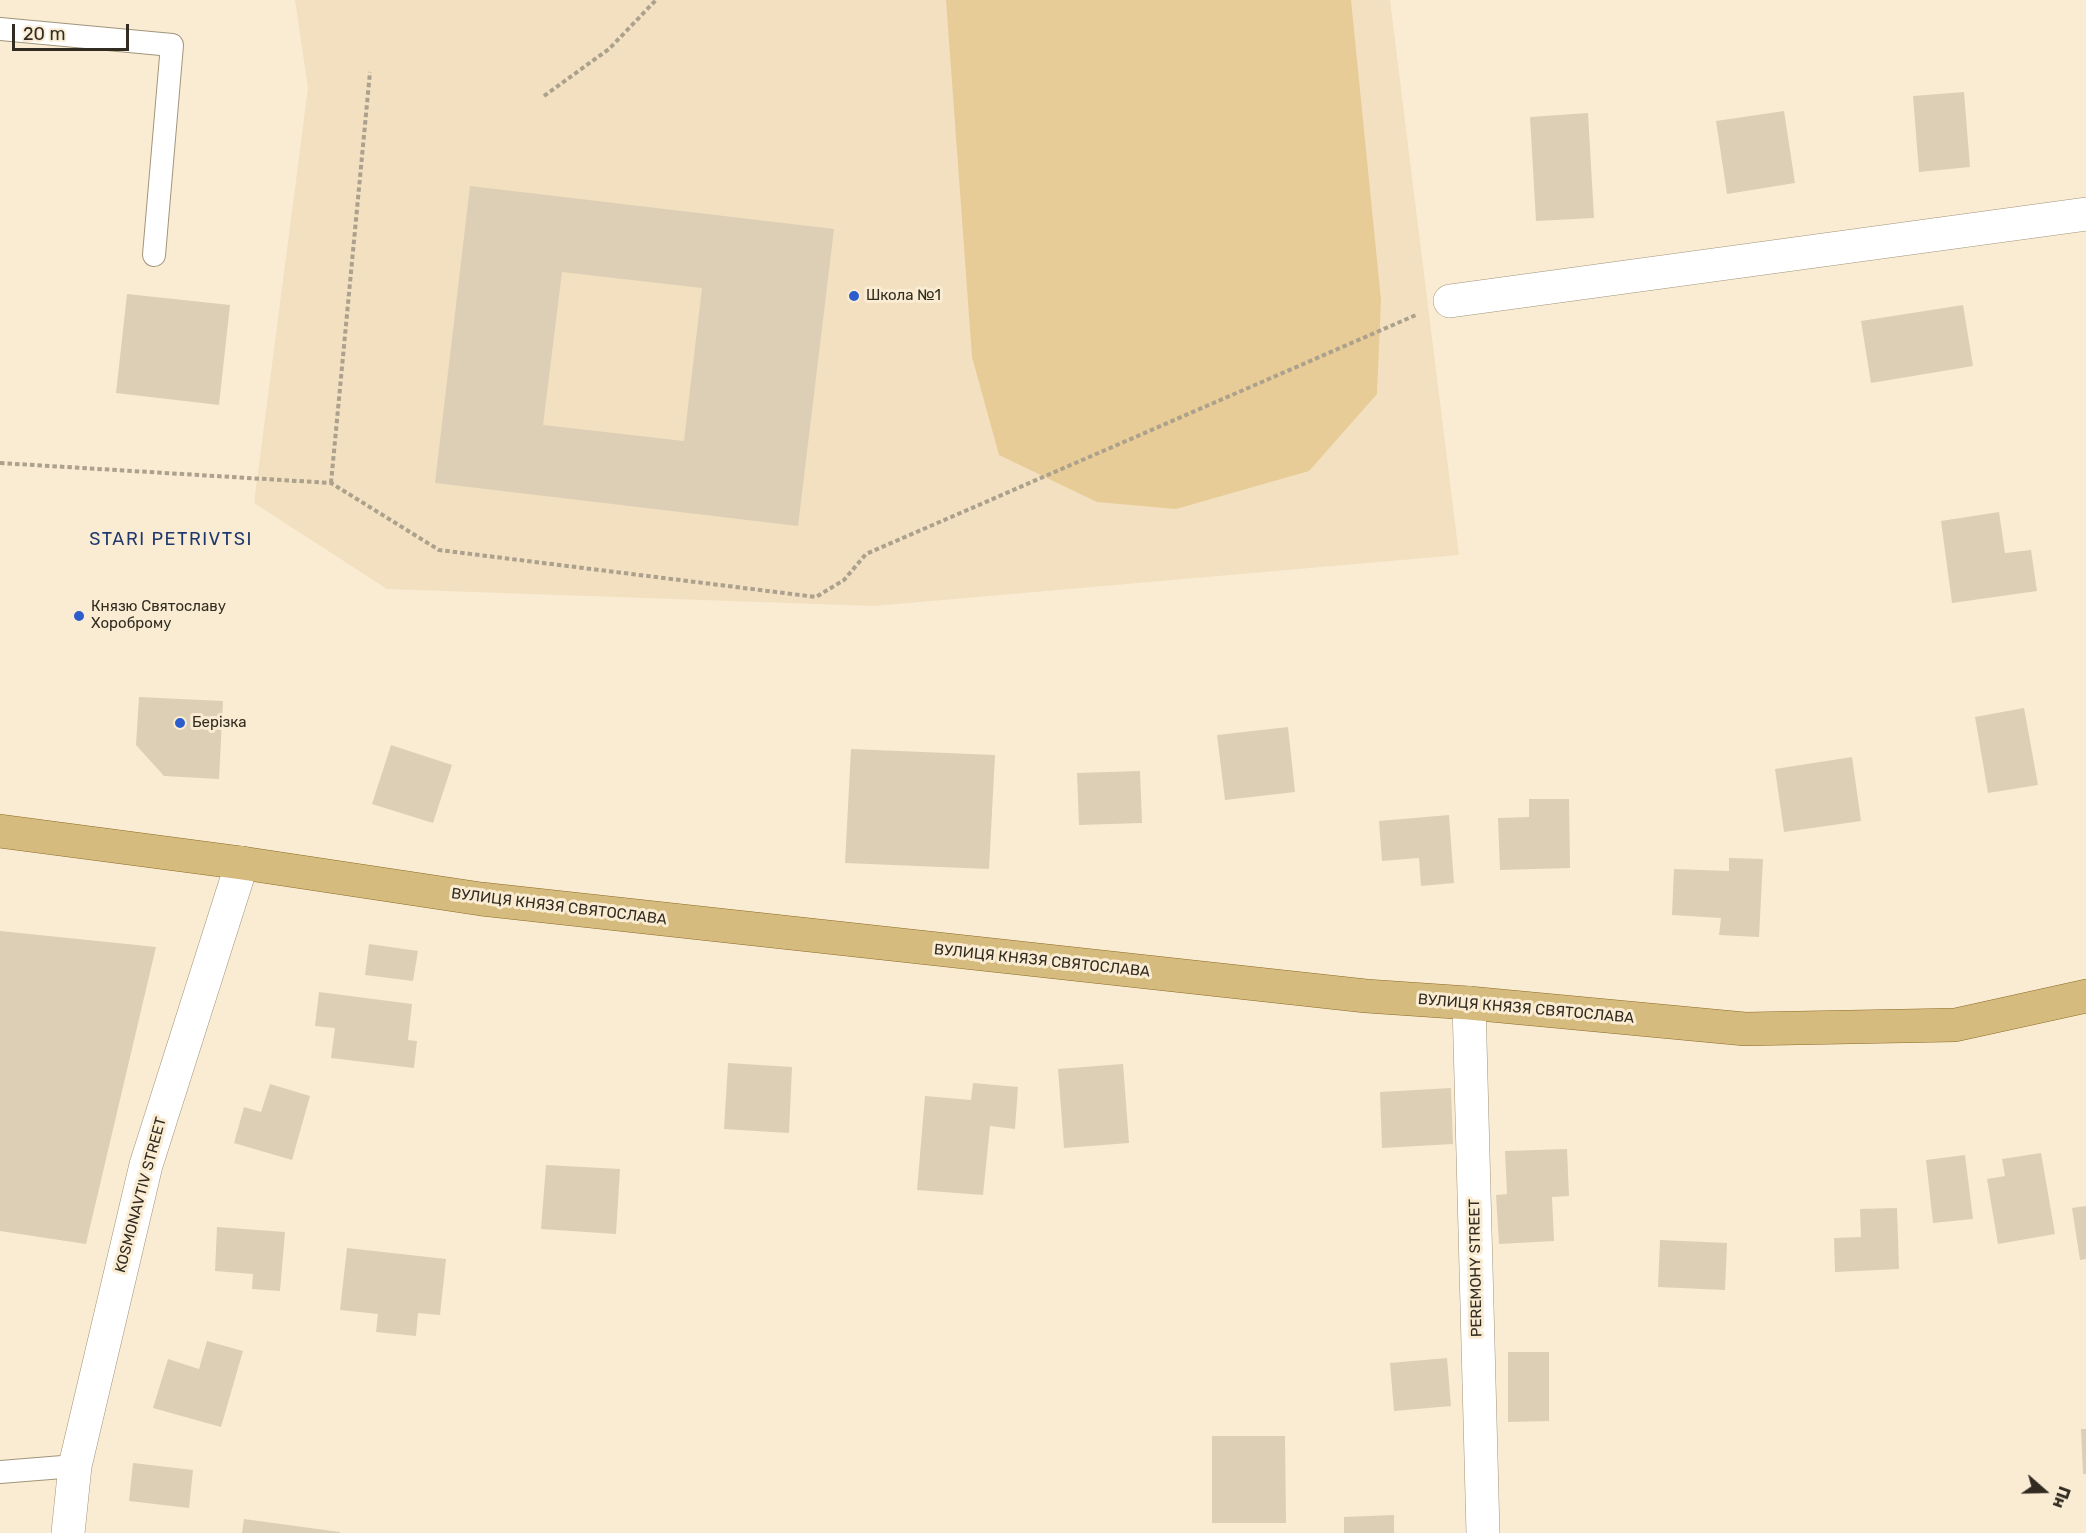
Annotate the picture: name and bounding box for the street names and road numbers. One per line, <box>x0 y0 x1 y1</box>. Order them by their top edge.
street label: ВУЛИЦЯ КНЯЗЯ СВЯТОСЛАВА <box>450 885 668 929</box>
street label: ВУЛИЦЯ КНЯЗЯ СВЯТОСЛАВА <box>933 941 1151 981</box>
street label: ВУЛИЦЯ КНЯЗЯ СВЯТОСЛАВА <box>1417 991 1635 1027</box>
street label: KOSMONAVTIV STREET <box>112 1115 170 1275</box>
street label: PEREMOHY STREET <box>1466 1199 1486 1337</box>

